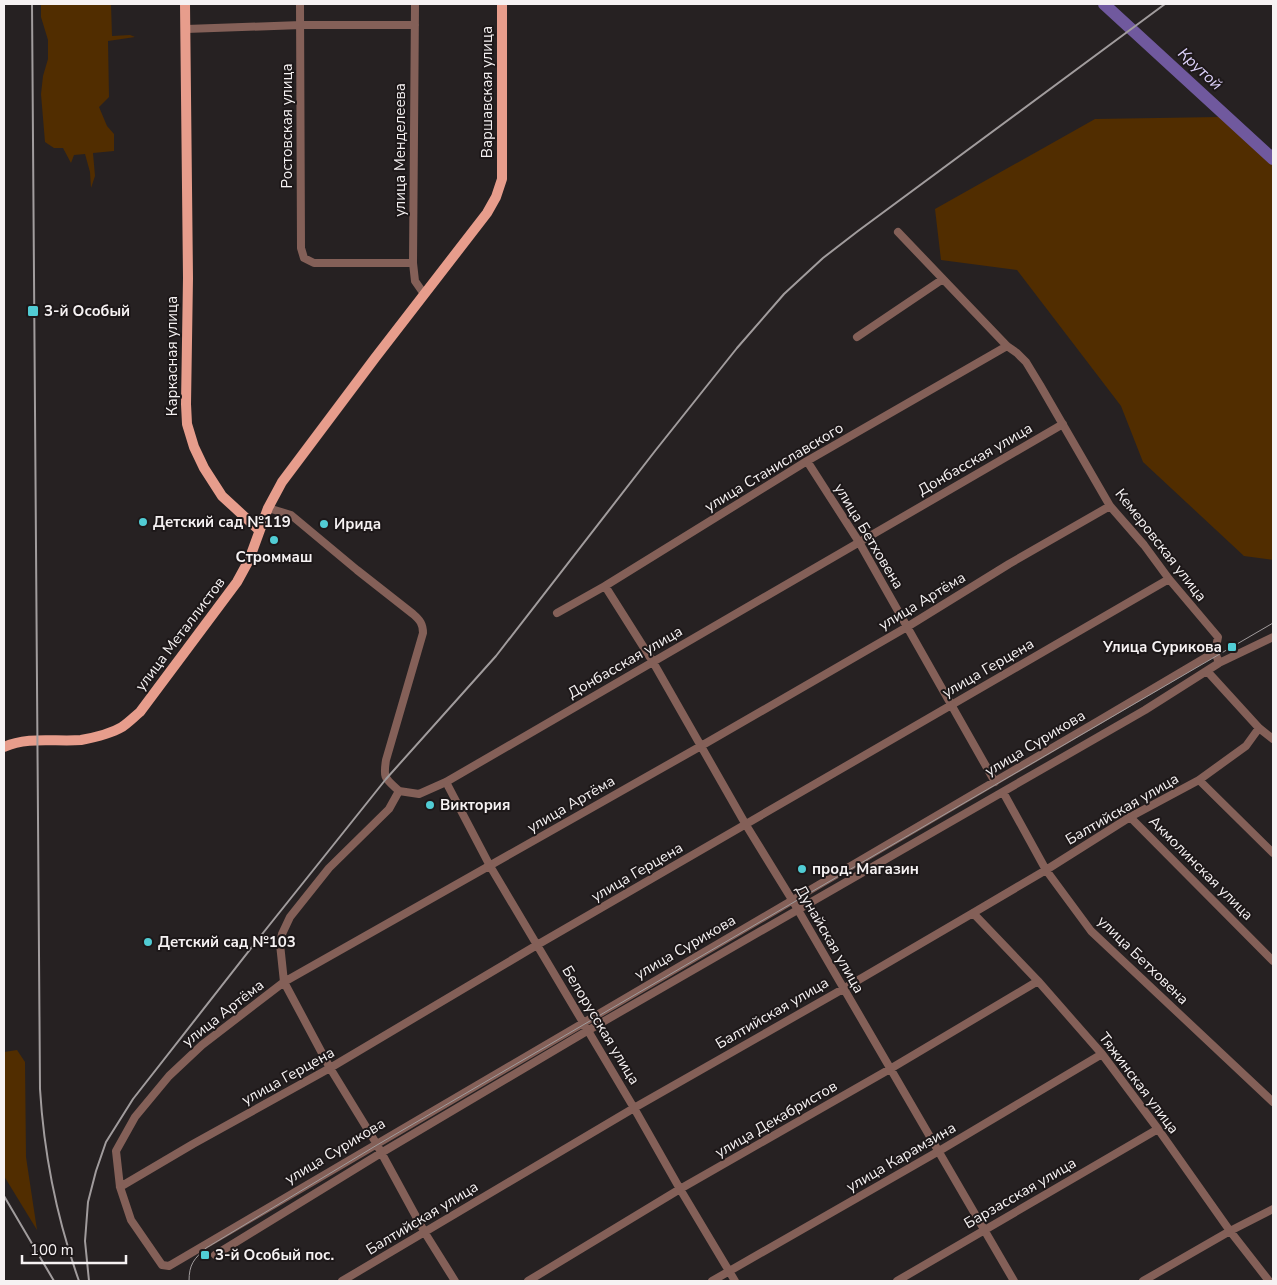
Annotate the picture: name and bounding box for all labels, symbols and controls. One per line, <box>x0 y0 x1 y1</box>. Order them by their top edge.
street label: Варшавская улица <box>477 26 497 158</box>
water label: Крутой <box>1173 43 1227 95</box>
street label: Ростовская улица <box>277 63 297 189</box>
street label: улица Менделеева <box>390 83 410 217</box>
street label: Каркасная улица <box>162 296 182 416</box>
place label: 3-й Особый <box>44 301 130 321</box>
marker: 3-й Особый <box>26 304 40 318</box>
street label: улица Станиславского <box>701 418 847 516</box>
street label: Донбасская улица <box>914 418 1036 500</box>
street label: улица Бетховена <box>830 479 908 593</box>
street label: Кемеровская улица <box>1111 484 1211 606</box>
place label: Детский сад №119 <box>153 512 291 532</box>
place label: Ирида <box>334 514 381 534</box>
marker: Детский сад №119 <box>137 516 149 528</box>
marker: Ирида <box>318 518 330 530</box>
marker: Строммаш <box>268 534 280 546</box>
place label: Строммаш <box>236 547 312 567</box>
street label: улица Артёма <box>875 567 969 635</box>
street label: улица Металлистов <box>131 573 229 695</box>
street label: Донбасская улица <box>564 621 686 703</box>
street label: улица Герцена <box>938 634 1038 702</box>
place label: Улица Сурикова <box>1102 637 1222 657</box>
marker: Улица Сурикова <box>1226 641 1238 653</box>
street label: улица Сурикова <box>981 705 1089 781</box>
street label: Балтийская улица <box>1062 768 1182 850</box>
street label: улица Артёма <box>523 771 619 837</box>
place label: Виктория <box>440 795 510 815</box>
marker: Виктория <box>424 799 436 811</box>
street label: Акмолинская улица <box>1144 811 1258 925</box>
street label: улица Герцена <box>587 838 687 906</box>
place label: прод. Магазин <box>812 859 919 879</box>
marker: прод. Магазин <box>796 863 808 875</box>
street label: Дунайская улица <box>791 881 869 997</box>
street label: улица Сурикова <box>631 910 739 984</box>
street label: улица Бетховена <box>1093 911 1193 1009</box>
place label: Детский сад №103 <box>158 932 296 952</box>
marker: Детский сад №103 <box>142 936 154 948</box>
street label: Белорусская улица <box>557 962 645 1088</box>
street label: Балтийская улица <box>712 972 832 1054</box>
street label: улица Артёма <box>178 975 268 1051</box>
street label: Тяжинская улица <box>1094 1028 1184 1138</box>
street label: улица Герцена <box>238 1042 338 1110</box>
street label: улица Декабристов <box>711 1076 841 1162</box>
street label: улица Сурикова <box>281 1113 389 1189</box>
street label: улица Карамзина <box>843 1117 959 1197</box>
street label: Барзасская улица <box>960 1153 1080 1233</box>
street label: Балтийская улица <box>362 1177 482 1259</box>
scale bar <box>22 1232 126 1264</box>
text: 100 m <box>30 1240 74 1260</box>
place label: 3-й Особый пос. <box>215 1245 334 1265</box>
marker: 3-й Особый пос. <box>199 1249 211 1261</box>

